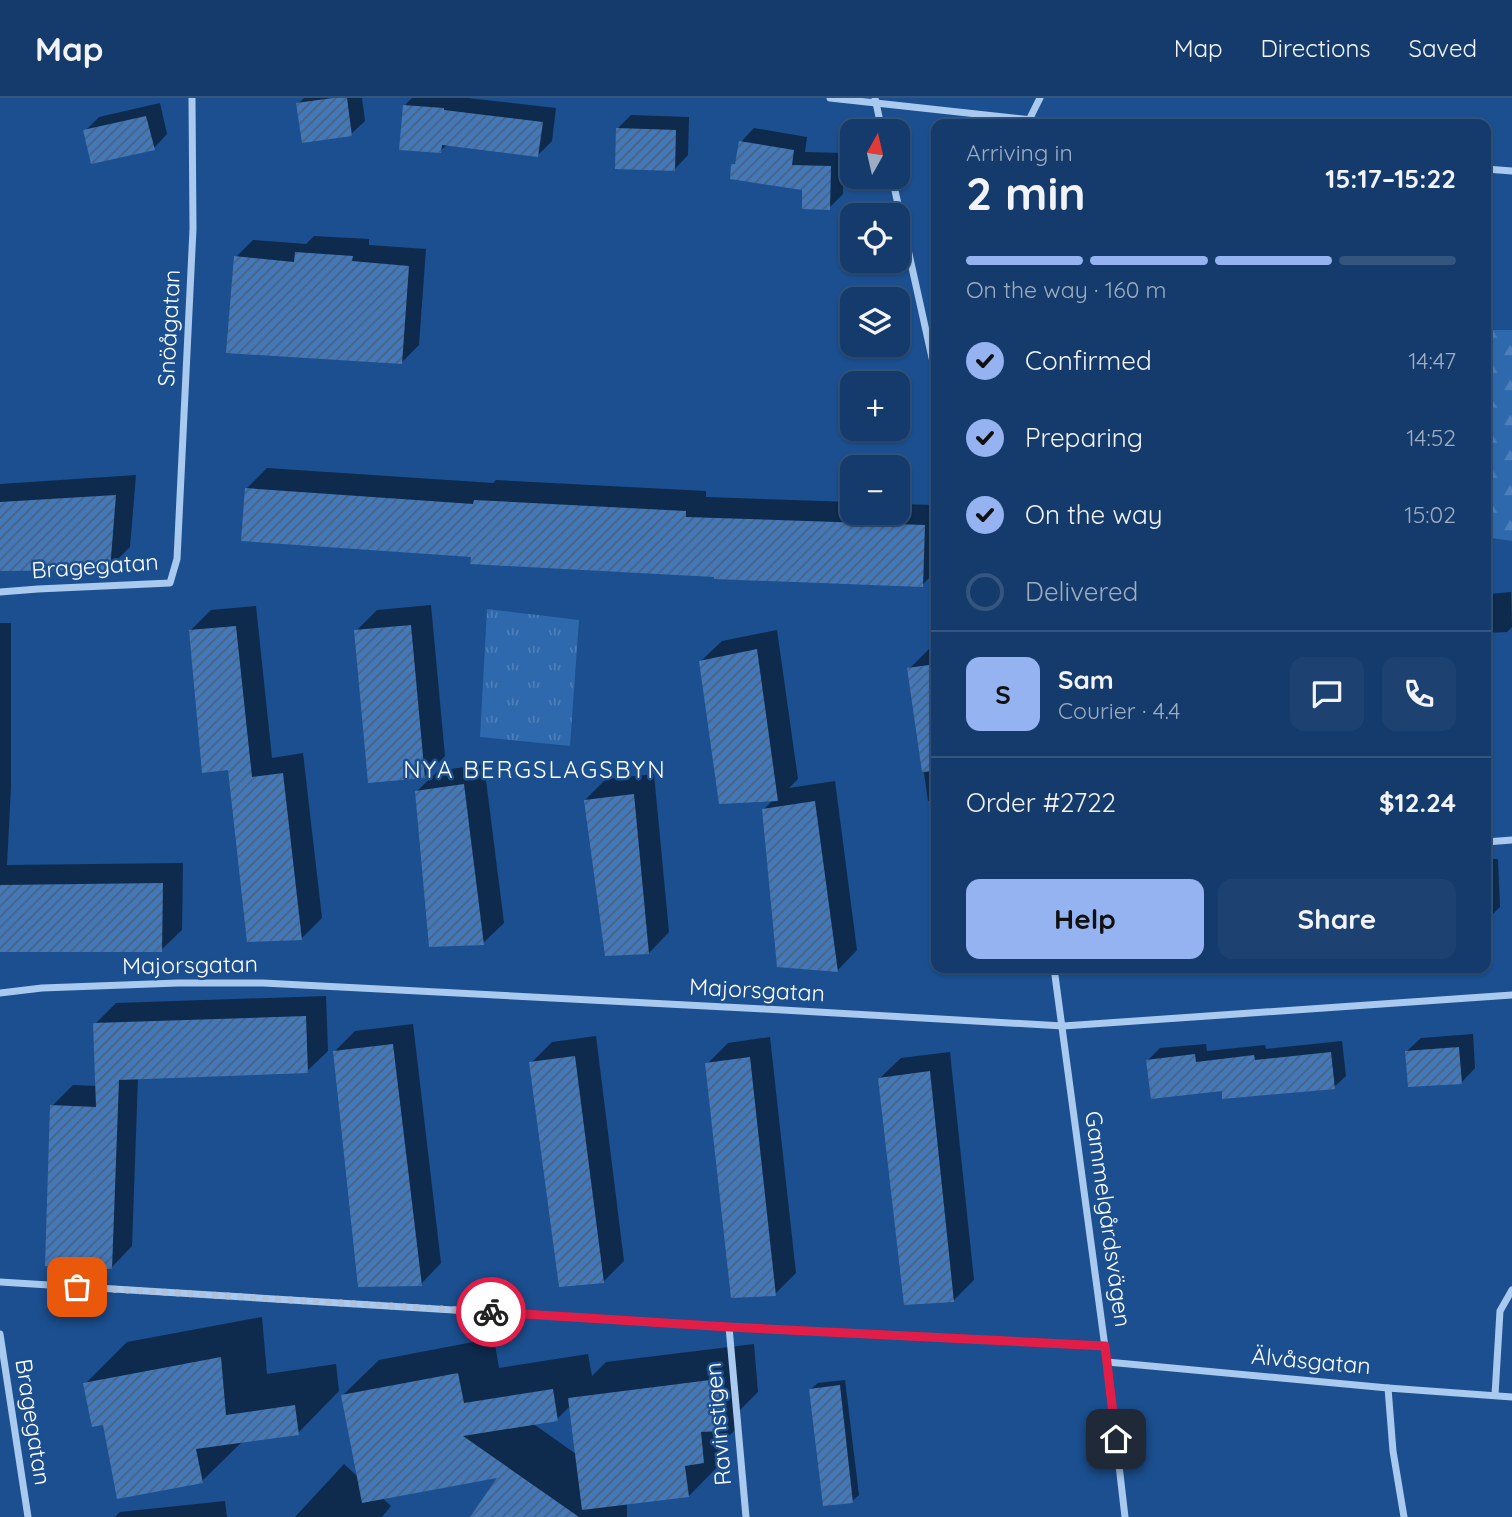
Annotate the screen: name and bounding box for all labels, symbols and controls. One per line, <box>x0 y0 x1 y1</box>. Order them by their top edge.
text: Map <box>35 28 103 69</box>
text: Map <box>1174 33 1223 63</box>
text: Directions <box>1261 33 1371 63</box>
text: Saved <box>1409 33 1477 63</box>
north arrow <box>840 119 910 189</box>
map controls <box>840 119 910 525</box>
text: Arriving in <box>966 138 1073 167</box>
text: 15:17–15:22 <box>1325 162 1456 195</box>
text: 2 min <box>966 164 1086 222</box>
button: locate <box>840 203 910 273</box>
street label: Snöågatan <box>151 269 186 387</box>
text: On the way · 160 m <box>966 275 1167 304</box>
button: layers <box>840 287 910 357</box>
icon: check <box>966 342 1004 380</box>
text: Confirmed <box>1025 344 1152 377</box>
text: 14:47 <box>1408 346 1456 375</box>
button: + <box>840 371 910 441</box>
icon: check <box>966 419 1004 457</box>
text: Preparing <box>1025 421 1143 454</box>
text: 14:52 <box>1406 423 1456 452</box>
button: − <box>840 455 910 525</box>
icon: check <box>966 496 1004 534</box>
text: On the way <box>1025 498 1163 531</box>
text: 15:02 <box>1404 500 1456 529</box>
street label: Bragegatan <box>30 547 160 584</box>
text: Delivered <box>1025 575 1138 608</box>
button: chat <box>1290 657 1364 731</box>
button: phone <box>1382 657 1456 731</box>
text: Sam <box>1058 663 1114 696</box>
text: S <box>995 678 1011 711</box>
text: Courier · 4.4 <box>1058 696 1180 725</box>
district label: NYA BERGSLAGSBYN <box>403 754 667 784</box>
text: Order #2722 <box>966 786 1116 819</box>
text: $12.24 <box>1379 786 1456 819</box>
button: Help <box>966 879 1204 959</box>
button: Share <box>1218 879 1456 959</box>
street label: Majorsgatan <box>122 949 258 980</box>
street label: Majorsgatan <box>688 971 826 1008</box>
street label: Gammelgårdsvägen <box>1079 1109 1138 1329</box>
pin <box>47 1257 107 1317</box>
icon: bag <box>58 1268 96 1306</box>
courier <box>456 1277 526 1347</box>
icon: bike <box>472 1293 510 1331</box>
street label: Älvåsgatan <box>1250 1341 1372 1380</box>
street label: Bragegatan <box>9 1357 58 1487</box>
street label: Ravinstigen <box>698 1361 737 1487</box>
pin <box>1086 1409 1146 1469</box>
icon: home <box>1097 1420 1135 1458</box>

